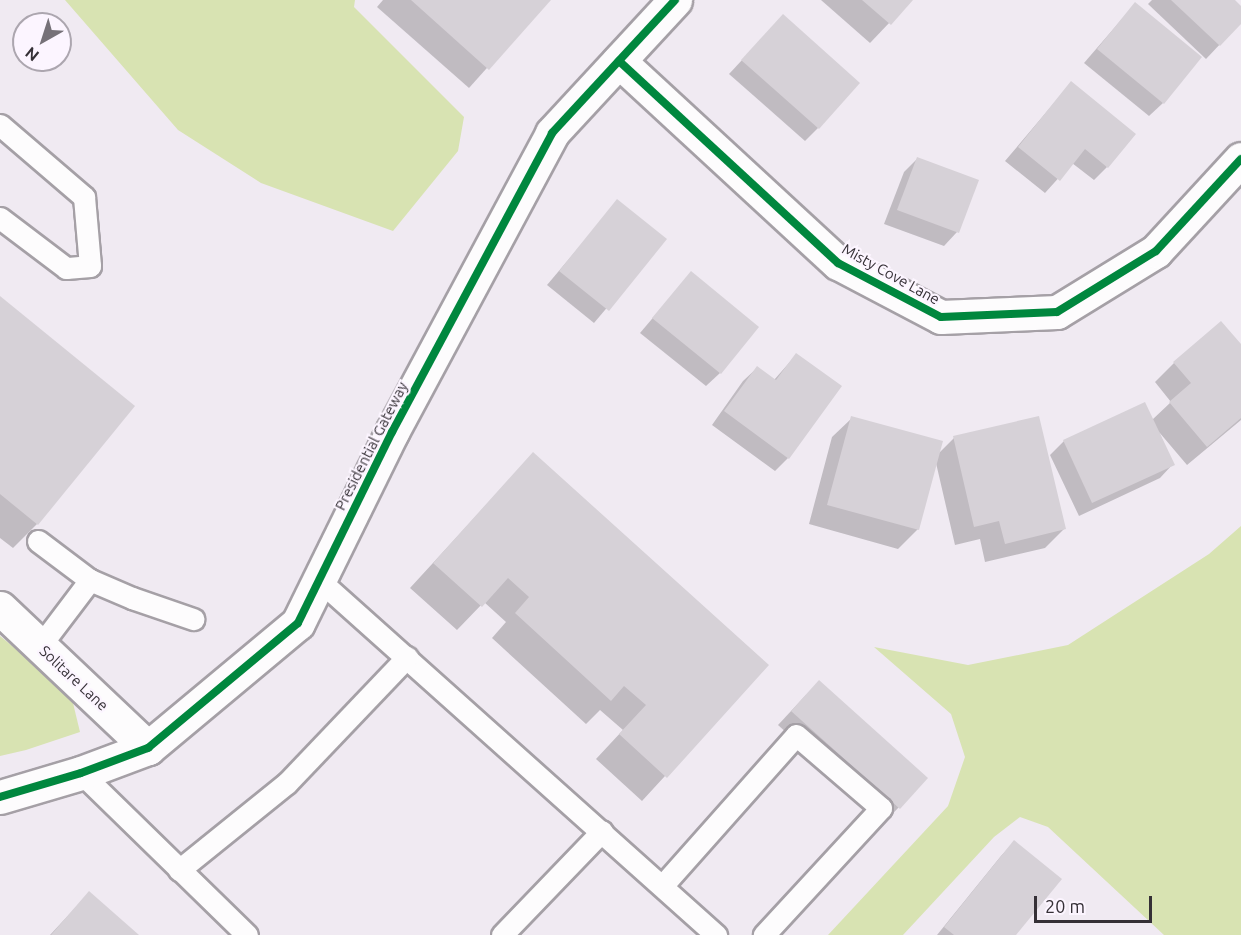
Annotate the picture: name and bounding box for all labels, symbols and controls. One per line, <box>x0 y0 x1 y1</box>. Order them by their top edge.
north arrow <box>12 12 72 72</box>
text: N <box>22 44 42 65</box>
street label: Misty Cove Lane <box>839 240 943 308</box>
street label: Presidential Gateway <box>331 379 411 513</box>
street label: Solitare Lane <box>36 642 112 714</box>
scale bar <box>1037 884 1156 922</box>
text: 20 m <box>1045 896 1085 916</box>

